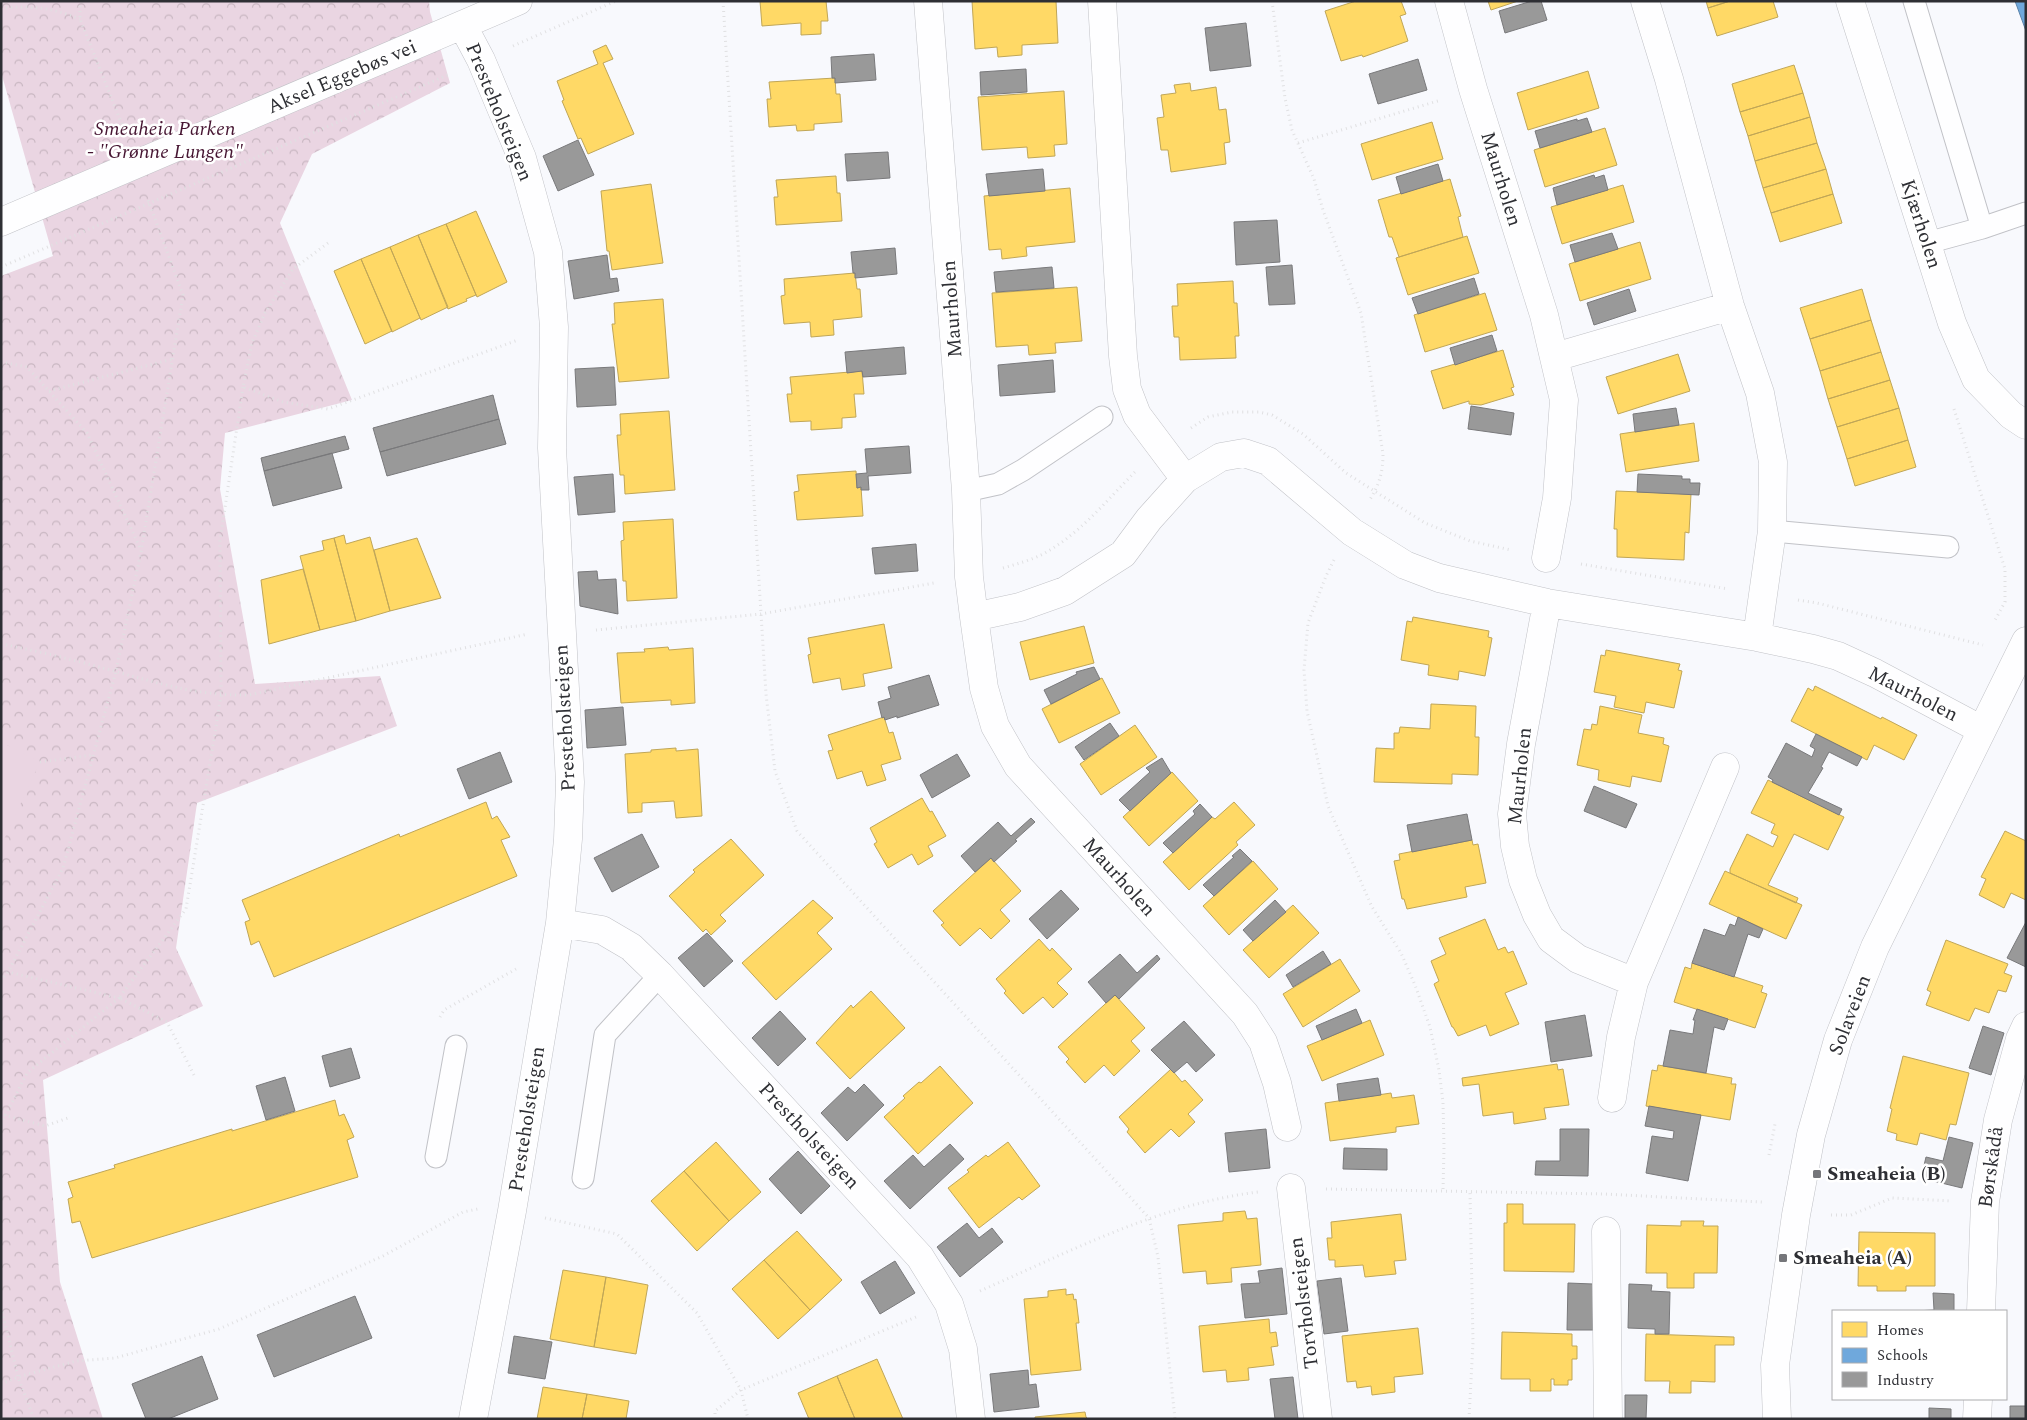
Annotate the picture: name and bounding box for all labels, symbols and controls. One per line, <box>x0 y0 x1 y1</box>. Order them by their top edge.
street label: Aksel Eggebøs vei <box>262 32 422 122</box>
street label: Presteholsteigen <box>458 38 540 186</box>
park label: Smeaheia Parken - "Grønne Lungen" <box>87 114 243 167</box>
street label: Maurholen <box>1472 128 1530 230</box>
street label: Kjærholen <box>1892 175 1950 273</box>
street label: Maurholen <box>934 259 970 359</box>
street label: Presteholsteigen <box>546 644 584 792</box>
street label: Maurholen <box>1863 658 1963 730</box>
street label: Maurholen <box>1500 726 1540 826</box>
street label: Maurholen <box>1075 831 1163 923</box>
street label: Solaveien <box>1821 970 1879 1060</box>
street label: Presteholsteigen <box>501 1044 553 1194</box>
street label: Prestholsteigen <box>751 1075 867 1197</box>
street label: Børskådå <box>1970 1124 2012 1210</box>
place label: Smeaheia (B) <box>1827 1159 1946 1189</box>
marker: Smeaheia (B) <box>1811 1168 1823 1180</box>
street label: Torvholsteigen <box>1281 1235 1327 1371</box>
place label: Smeaheia (A) <box>1793 1243 1912 1273</box>
marker: Smeaheia (A) <box>1777 1252 1789 1264</box>
legend <box>1832 1310 2007 1400</box>
text: Homes <box>1877 1319 1924 1342</box>
text: Schools <box>1877 1344 1928 1367</box>
text: Industry <box>1877 1369 1934 1392</box>

